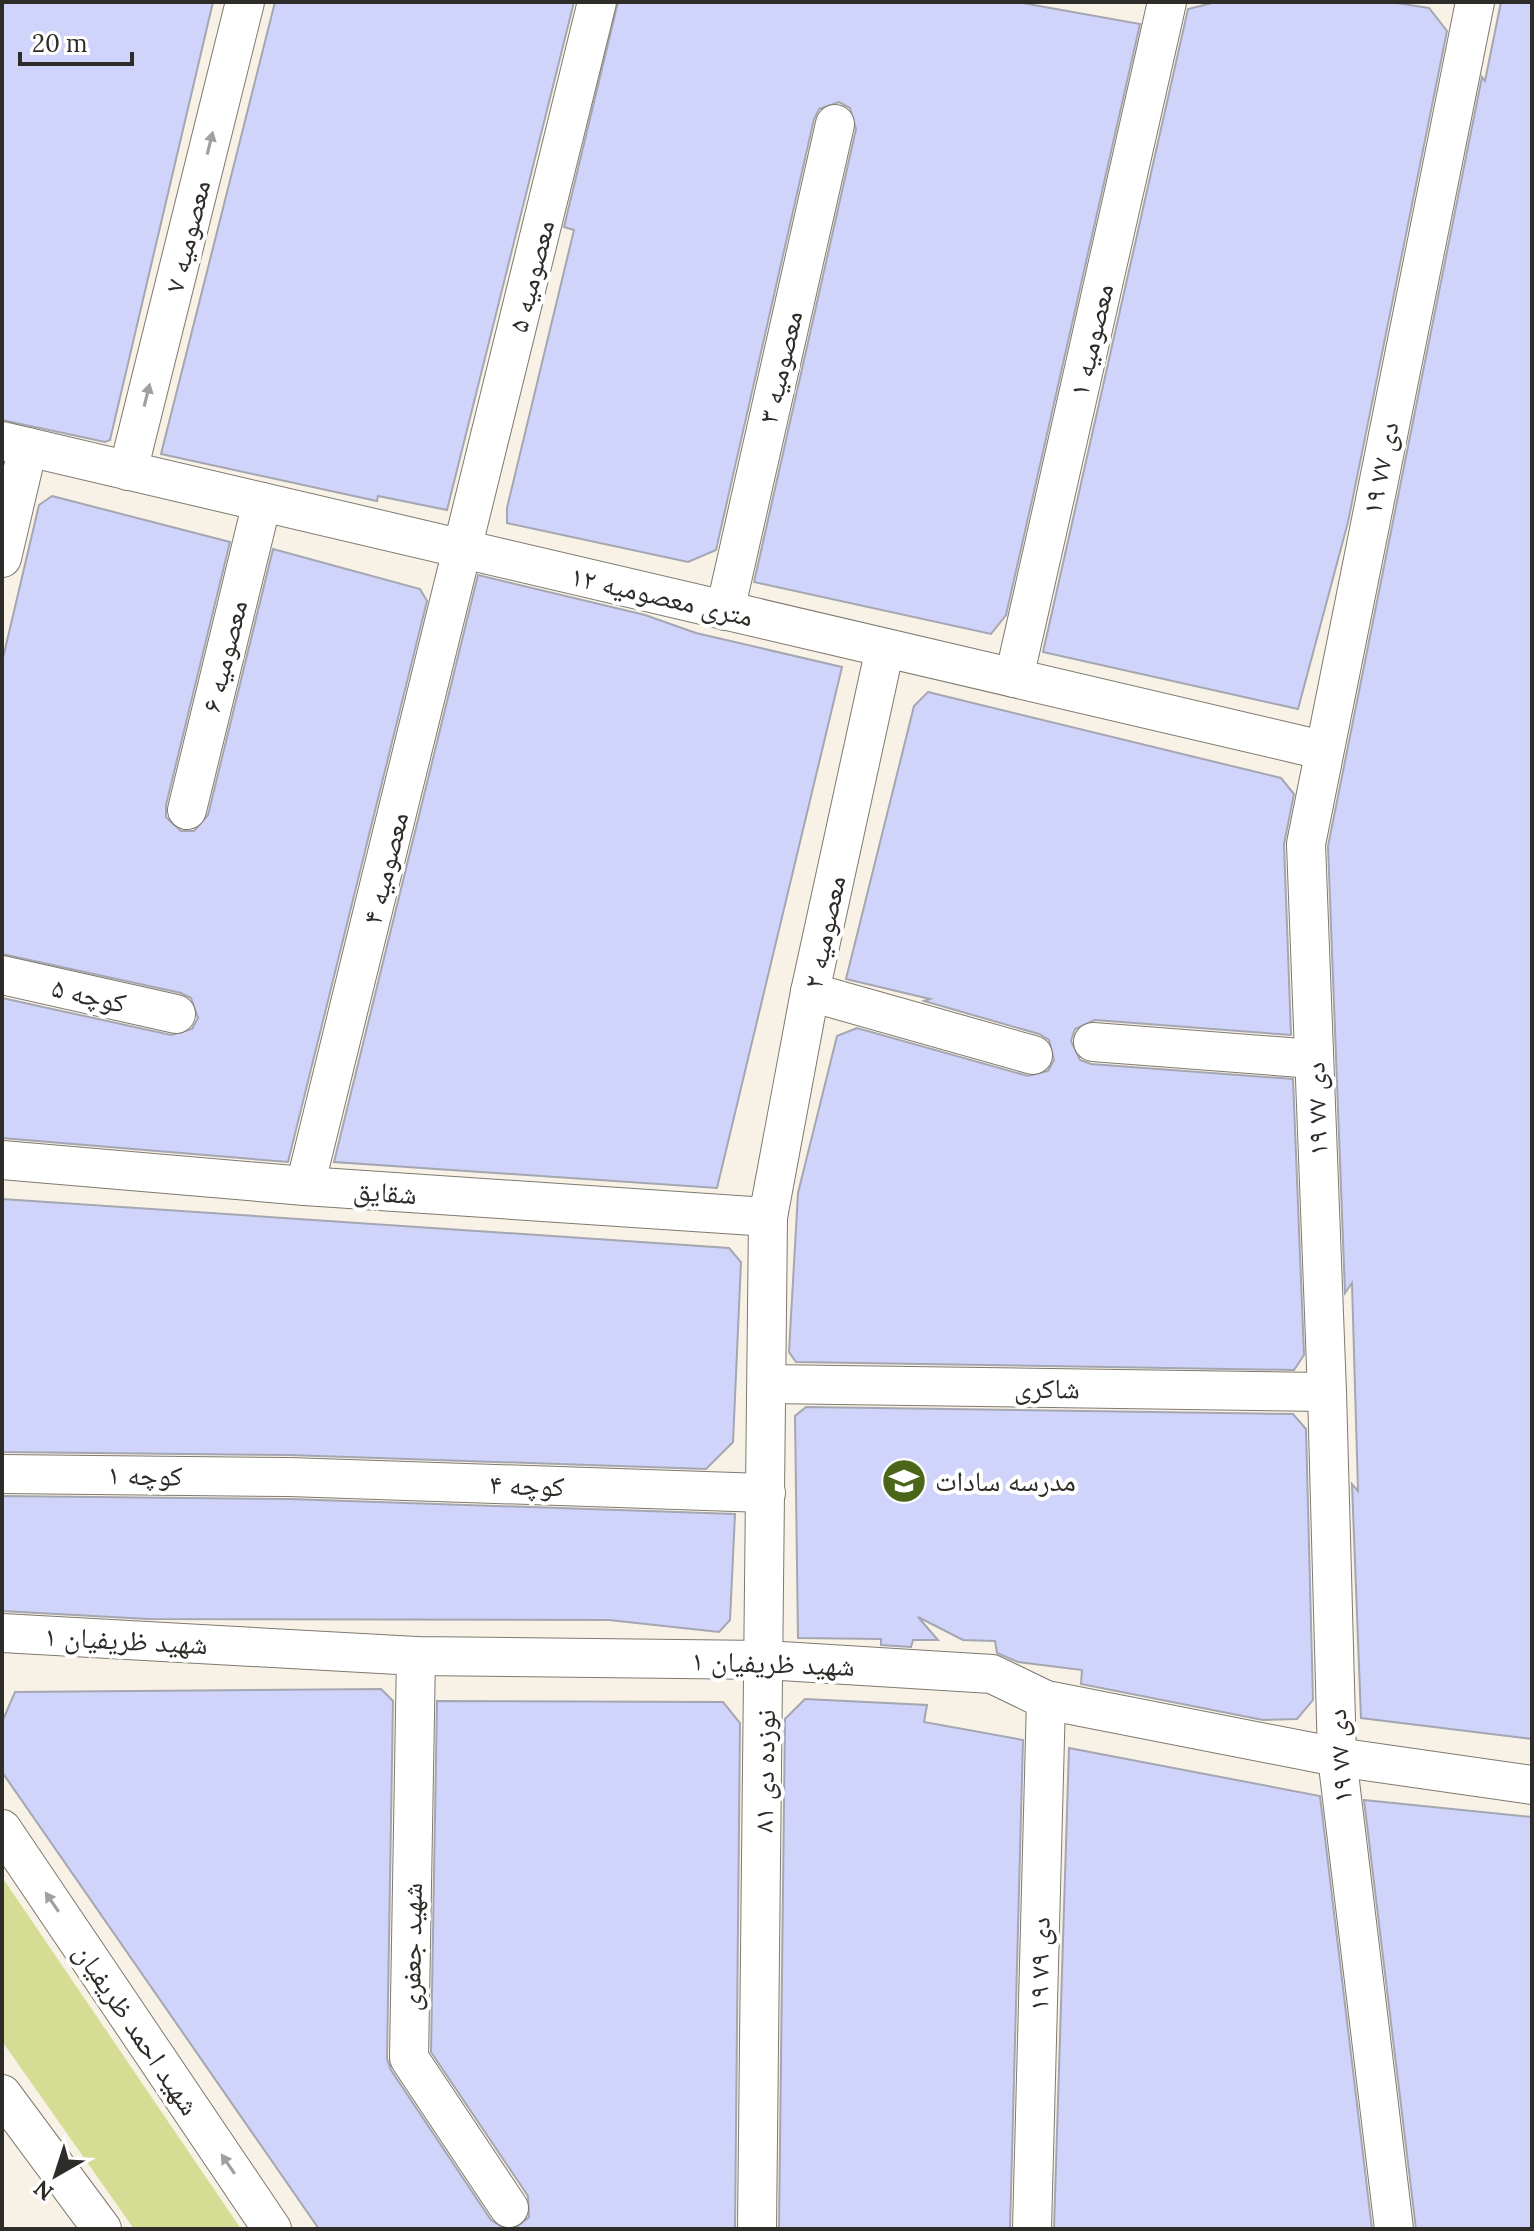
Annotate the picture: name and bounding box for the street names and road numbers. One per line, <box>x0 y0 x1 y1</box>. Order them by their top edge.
street label: معصومیه ۷ <box>156 176 218 296</box>
street label: معصومیه ۵ <box>500 216 562 336</box>
street label: معصومیه ۱ <box>1061 280 1121 400</box>
street label: معصومیه ۳ <box>750 307 810 427</box>
street label: ۱۹ دی ۷۷ <box>1353 418 1407 518</box>
street label: ۱۲ متری معصومیه <box>567 558 757 634</box>
street label: معصومیه ۶ <box>193 596 255 716</box>
street label: معصومیه ۴ <box>354 808 416 928</box>
street label: معصومیه ۲ <box>794 872 854 992</box>
street label: کوچه ۵ <box>48 969 130 1021</box>
street label: ۱۹ دی ۷۷ <box>1296 1061 1336 1157</box>
street label: شقایق <box>352 1172 418 1212</box>
street label: شاکری <box>1014 1369 1080 1407</box>
street label: کوچه ۱ <box>107 1456 183 1494</box>
street label: کوچه ۴ <box>489 1466 566 1504</box>
street label: شهید ظریفیان ۱ <box>43 1618 209 1662</box>
street label: شهید ظریفیان ۱ <box>691 1642 855 1684</box>
street label: ۱۹ دی ۷۷ <box>1318 1708 1360 1804</box>
street label: نوزده دی ۸۱ <box>745 1709 783 1833</box>
street label: شهید جعفری <box>392 1882 430 2012</box>
street label: ۱۹ دی ۷۹ <box>1020 1917 1058 2011</box>
street label: شهید احمد ظریفیان <box>66 1936 208 2122</box>

